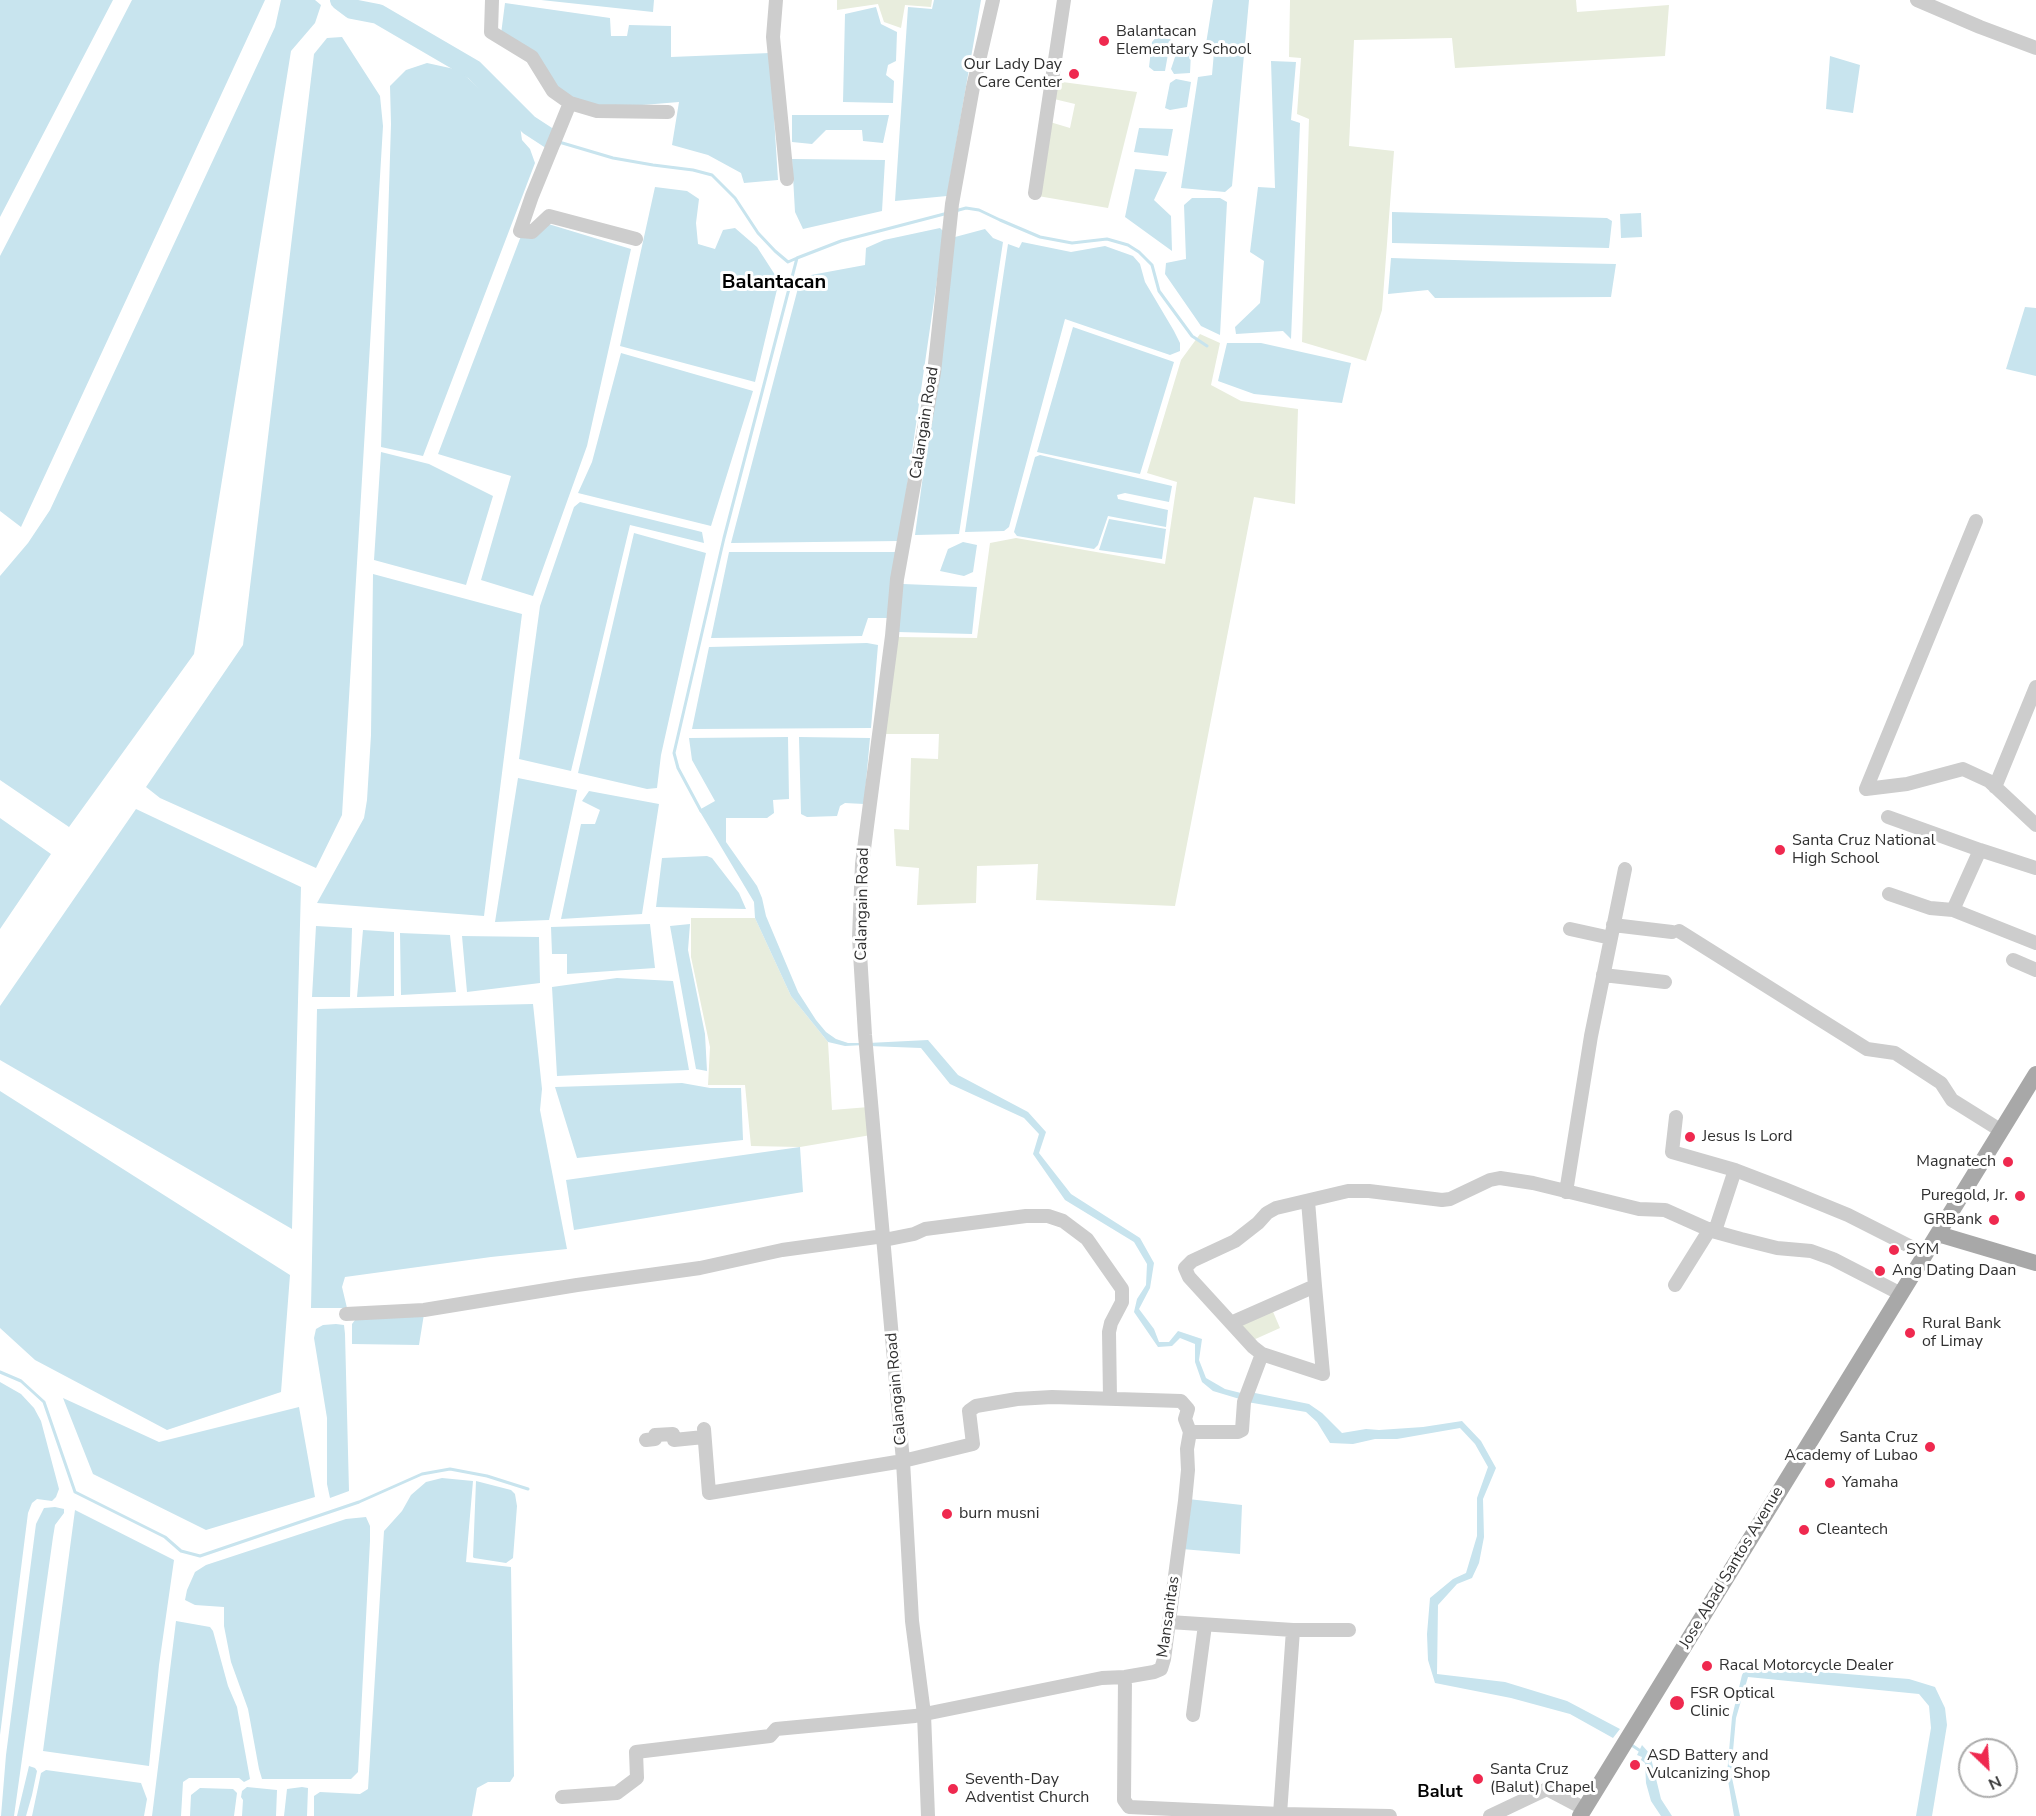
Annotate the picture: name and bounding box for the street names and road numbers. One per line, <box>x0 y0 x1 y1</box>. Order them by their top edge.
street label: Calangain Road <box>907 366 943 480</box>
street label: Calangain Road <box>852 847 874 961</box>
street label: Calangain Road <box>882 1332 912 1446</box>
street label: Jose Abad Santos Avenue <box>1676 1484 1788 1652</box>
street label: Mansanitas <box>1154 1575 1184 1659</box>

